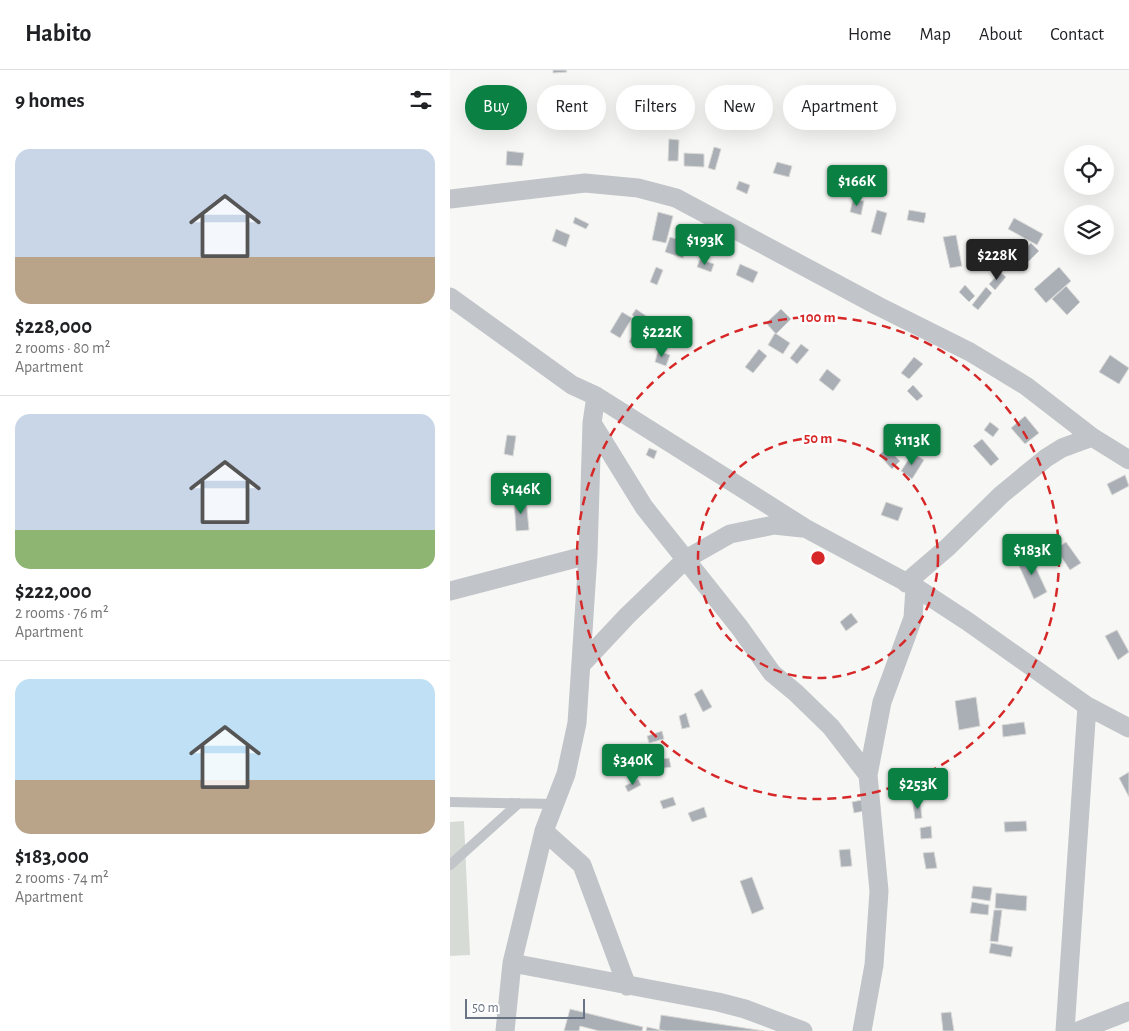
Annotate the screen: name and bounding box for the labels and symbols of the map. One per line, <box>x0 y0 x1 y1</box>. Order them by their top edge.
pin: $166K <box>822 164 892 207</box>
pin: $193K <box>670 224 740 266</box>
pin: $228K <box>962 238 1032 281</box>
text: 100 m <box>800 310 836 325</box>
pin: $222K <box>627 316 697 358</box>
pin: $113K <box>877 424 947 466</box>
text: 50 m <box>804 431 832 446</box>
pin: $146K <box>486 472 556 515</box>
pin: $183K <box>997 534 1067 576</box>
centre of rings <box>809 549 827 567</box>
pin: $340K <box>598 744 668 786</box>
pin: $253K <box>883 768 953 810</box>
scale bar <box>465 996 585 1019</box>

